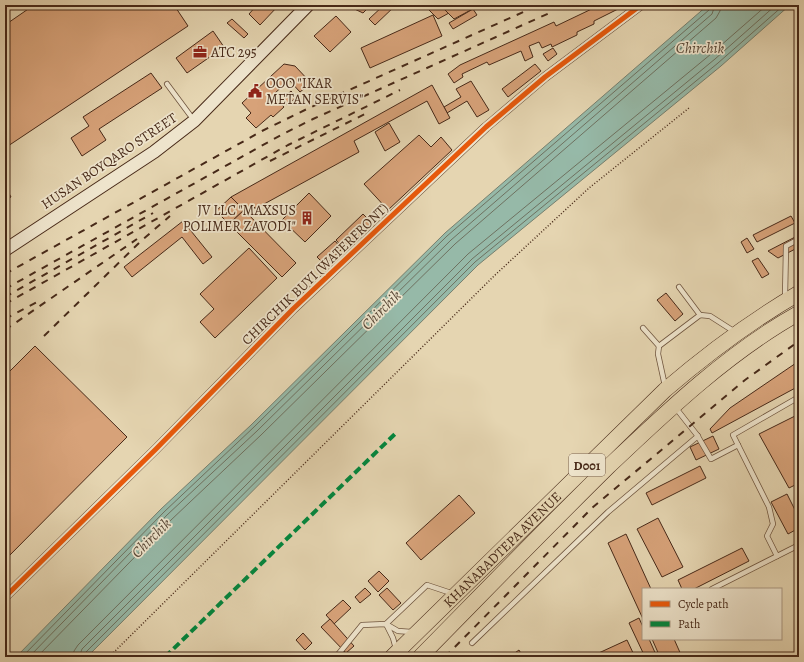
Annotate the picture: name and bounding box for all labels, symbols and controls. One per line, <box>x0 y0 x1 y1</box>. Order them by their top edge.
water label: Chirchik <box>676 38 725 58</box>
place label: ATC 295 <box>210 43 257 62</box>
office icon: ATC 295 <box>192 44 208 60</box>
place label: OOO "IKAR METAN SERVIS" <box>266 74 363 109</box>
public building icon: OOO "IKAR METAN SERVIS" <box>247 83 263 99</box>
street label: HUSAN BOYQARO STREET <box>37 108 181 214</box>
street label: CHIRCHIK BUYI (WATERFRONT) <box>238 199 393 349</box>
place label: JV LLC "MAXSUS POLIMER ZAVODI" <box>183 201 296 236</box>
building icon: JV LLC "MAXSUS POLIMER ZAVODI" <box>299 210 315 226</box>
water label: Chirchik <box>357 286 405 334</box>
road number: D001 <box>569 454 605 476</box>
street label: KHANABADTEPA AVENUE <box>439 487 565 611</box>
water label: Chirchik <box>127 514 175 562</box>
legend <box>642 588 782 640</box>
text: Cycle path <box>678 596 729 612</box>
text: Path <box>678 616 701 632</box>

